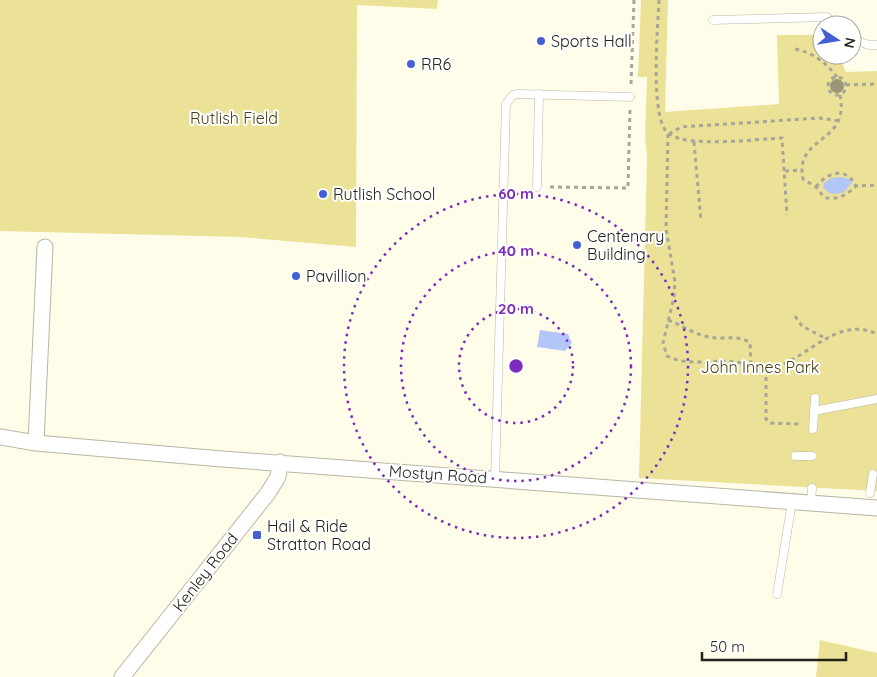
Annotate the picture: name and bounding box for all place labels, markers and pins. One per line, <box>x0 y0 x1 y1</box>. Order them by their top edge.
place label: Sports Hall <box>551 31 632 51</box>
marker: Sports Hall <box>535 35 547 47</box>
place label: RR6 <box>421 54 451 74</box>
marker: RR6 <box>405 58 417 70</box>
place label: Rutlish School <box>333 184 436 204</box>
marker: Rutlish School <box>317 188 329 200</box>
place label: Centenary Building <box>587 226 664 264</box>
marker: Centenary Building <box>571 239 583 251</box>
place label: Pavillion <box>306 266 367 286</box>
marker: Pavillion <box>290 270 302 282</box>
centre of rings <box>507 357 525 375</box>
place label: Hail & Ride Stratton Road <box>267 516 371 554</box>
marker: Hail & Ride Stratton Road <box>251 529 263 541</box>

